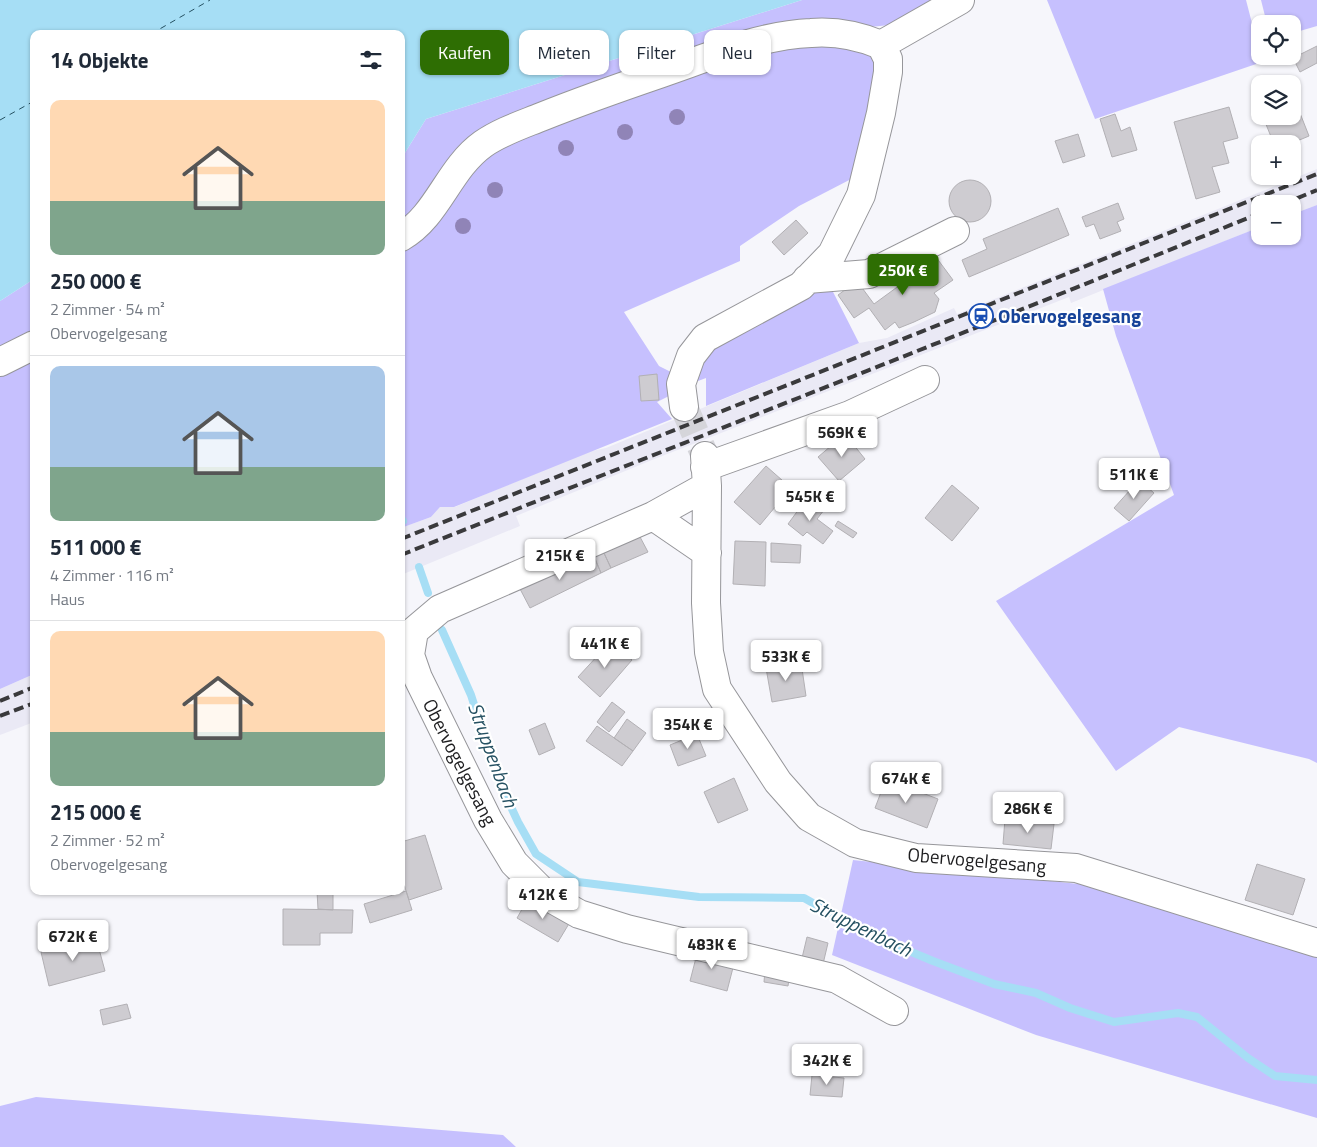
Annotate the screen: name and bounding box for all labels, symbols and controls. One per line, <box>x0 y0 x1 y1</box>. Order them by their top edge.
map controls <box>1251 15 1301 245</box>
button: locate <box>1251 15 1301 65</box>
chip: Kaufen <box>420 30 509 75</box>
chip: Mieten <box>519 30 609 75</box>
chip: Filter <box>619 30 694 75</box>
chip: Neu <box>704 30 771 75</box>
text: 14 Objekte <box>50 44 149 76</box>
icon: filters <box>357 46 385 74</box>
button: layers <box>1251 75 1301 125</box>
icon: home <box>173 133 263 223</box>
button: + <box>1251 135 1301 185</box>
button: − <box>1251 195 1301 245</box>
pin: 250K € <box>862 254 944 296</box>
text: 250K € <box>879 258 927 282</box>
text: 250 000 € <box>50 265 142 297</box>
text: 2 Zimmer · 54 m² <box>50 297 165 321</box>
place label: Obervogelgesang <box>998 301 1141 330</box>
station icon: Obervogelgesang <box>968 303 994 329</box>
text: Obervogelgesang <box>50 321 167 345</box>
icon: home <box>173 398 263 488</box>
pin: 569K € <box>801 416 883 458</box>
text: 569K € <box>818 420 866 444</box>
pin: 511K € <box>1093 458 1175 500</box>
text: 511K € <box>1110 462 1158 486</box>
pin: 545K € <box>769 480 851 522</box>
text: 545K € <box>786 484 834 508</box>
text: 511 000 € <box>50 531 142 563</box>
pin: 215K € <box>519 538 601 581</box>
text: 215K € <box>536 543 584 567</box>
text: 4 Zimmer · 116 m² <box>50 563 174 587</box>
text: Haus <box>50 587 85 611</box>
pin: 441K € <box>564 626 646 669</box>
text: 441K € <box>581 631 629 655</box>
pin: 533K € <box>745 640 827 682</box>
text: 533K € <box>762 644 810 668</box>
icon: home <box>173 663 263 753</box>
street label: Obervogelgesang <box>416 693 505 831</box>
water label: Struppenbach <box>460 698 527 813</box>
pin: 354K € <box>647 708 729 750</box>
text: 354K € <box>664 712 712 736</box>
pin: 674K € <box>865 762 947 804</box>
text: 674K € <box>882 766 930 790</box>
pin: 286K € <box>987 792 1069 834</box>
text: 215 000 € <box>50 796 142 828</box>
text: 286K € <box>1004 796 1052 820</box>
text: 2 Zimmer · 52 m² <box>50 828 165 852</box>
street label: Obervogelgesang <box>906 839 1048 880</box>
text: Obervogelgesang <box>50 852 167 876</box>
pin: 412K € <box>502 878 584 920</box>
text: 412K € <box>519 882 567 906</box>
water label: Struppenbach <box>805 889 918 965</box>
pin: 672K € <box>32 920 114 962</box>
text: 672K € <box>49 924 97 948</box>
pin: 483K € <box>671 928 753 970</box>
text: 483K € <box>688 932 736 956</box>
pin: 342K € <box>786 1044 868 1086</box>
text: 342K € <box>803 1048 851 1072</box>

